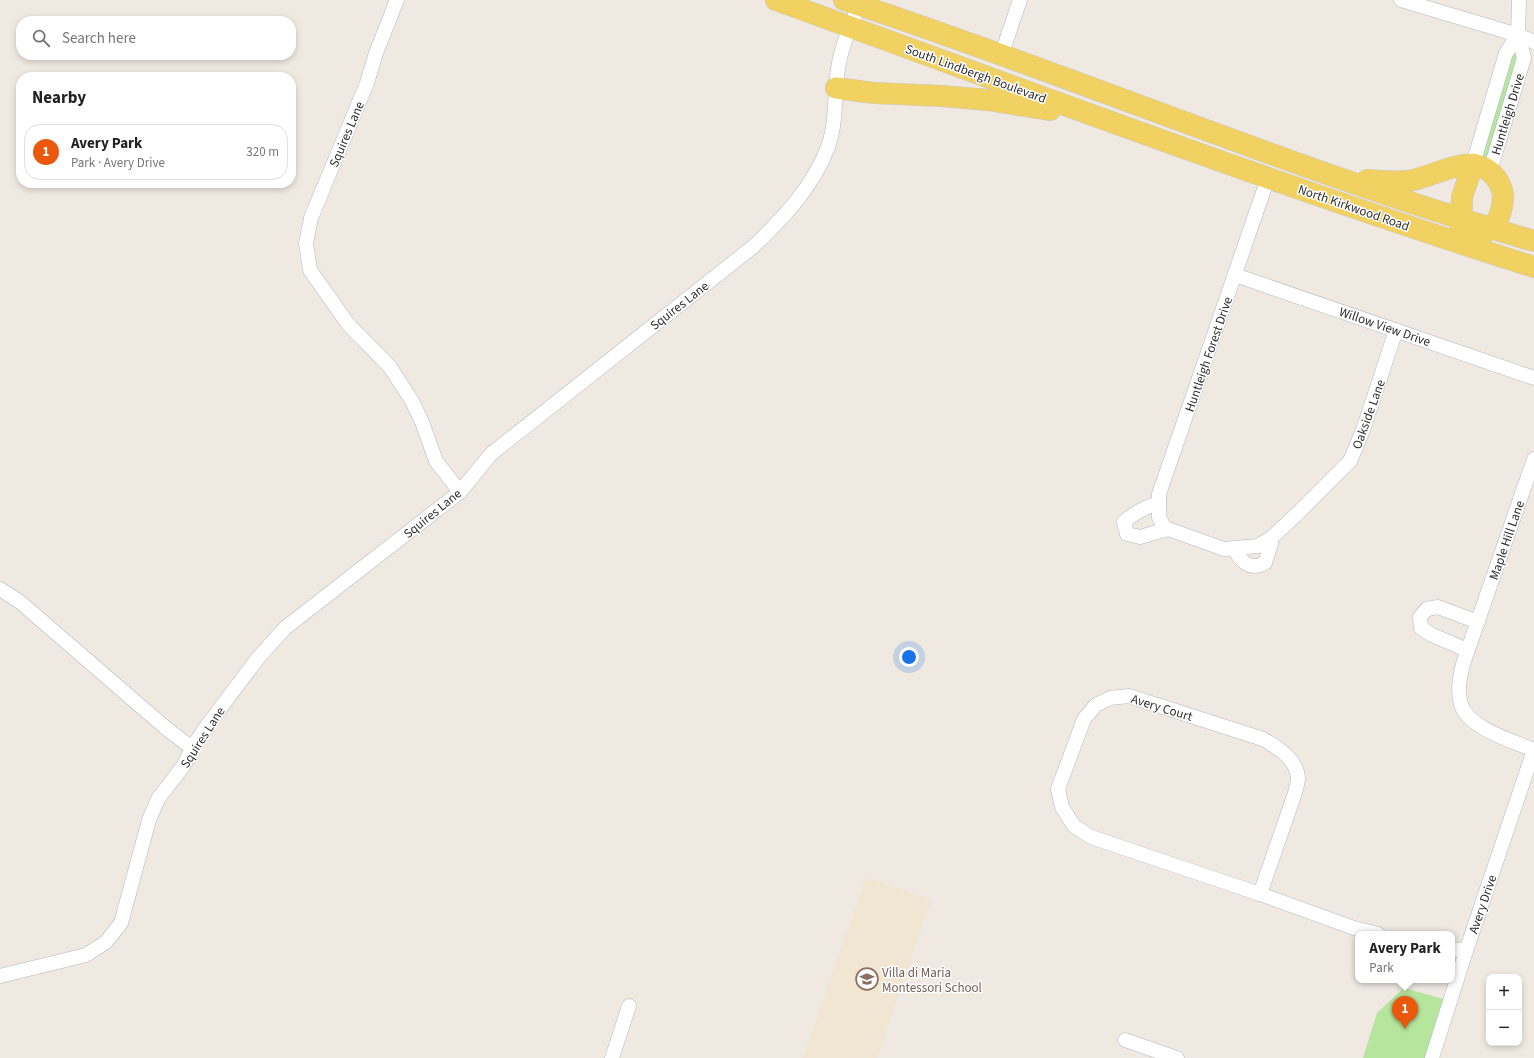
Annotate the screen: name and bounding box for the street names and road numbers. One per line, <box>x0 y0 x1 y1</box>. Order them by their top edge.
street label: South Lindbergh Boulevard <box>903 40 1049 108</box>
street label: Huntleigh Drive <box>1487 71 1529 157</box>
street label: Squires Lane <box>325 99 369 170</box>
street label: North Kirkwood Road <box>1296 180 1412 235</box>
street label: Squires Lane <box>647 277 713 334</box>
street label: Huntleigh Forest Drive <box>1181 294 1237 414</box>
street label: Willow View Drive <box>1337 303 1433 351</box>
street label: Oakside Lane <box>1348 377 1390 452</box>
street label: Squires Lane <box>400 485 465 543</box>
street label: Maple Hill Lane <box>1485 498 1529 582</box>
street label: Avery Court <box>1129 690 1195 726</box>
street label: Squires Lane <box>176 703 229 772</box>
street label: Avery Drive <box>1464 872 1501 936</box>

